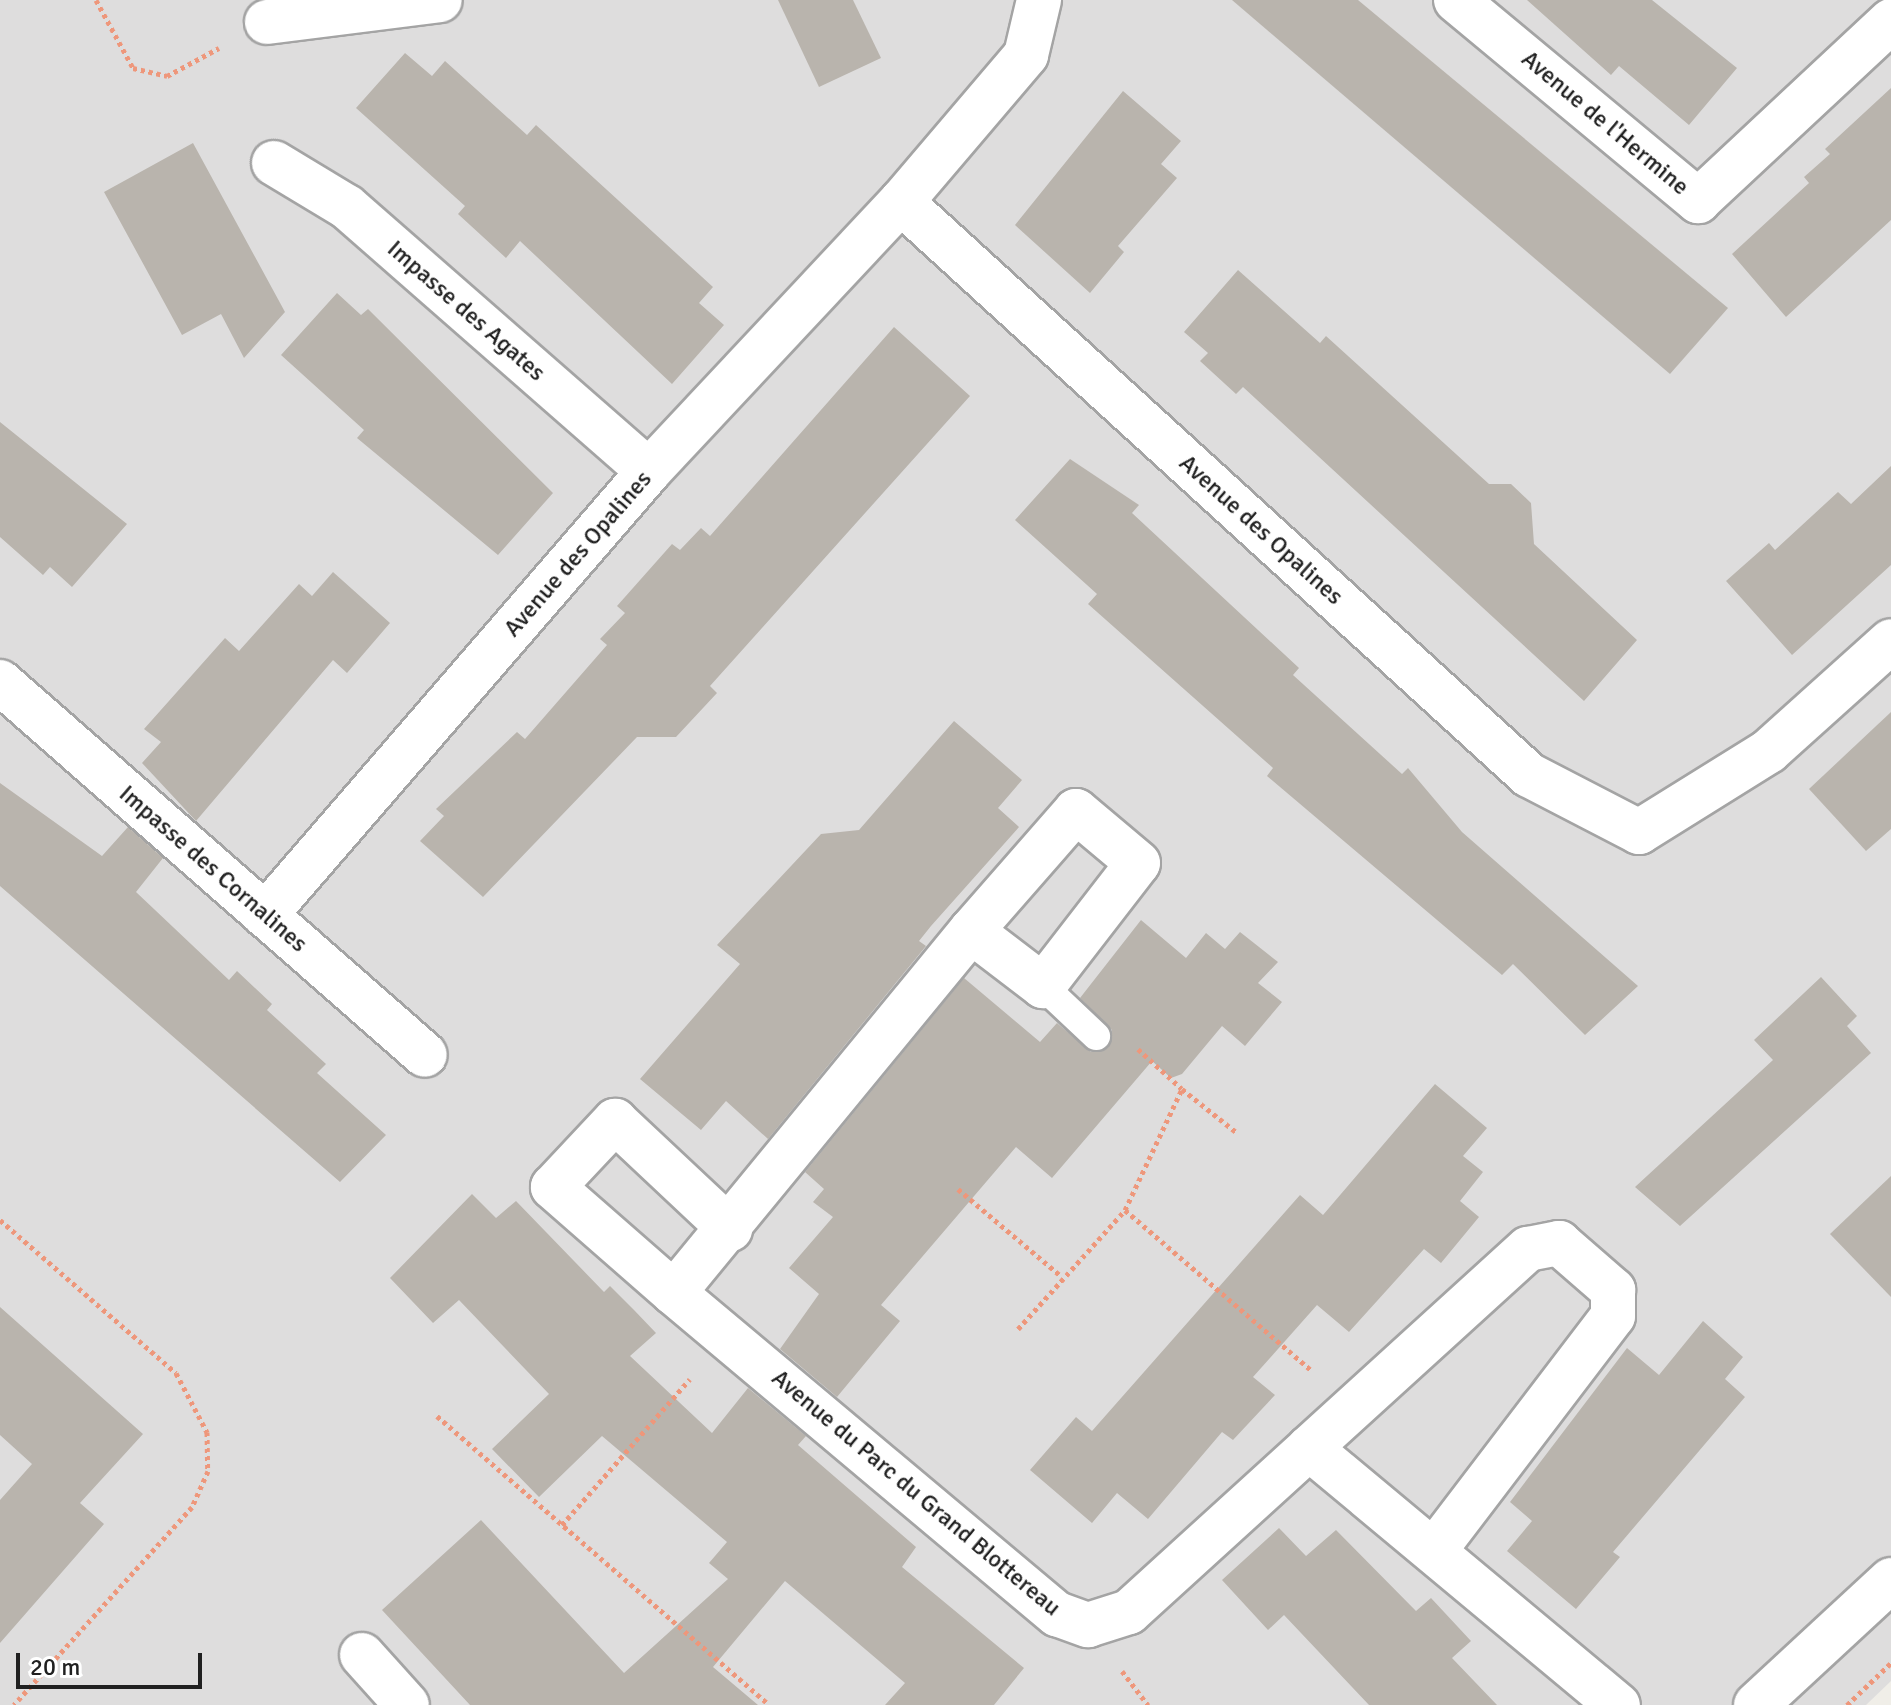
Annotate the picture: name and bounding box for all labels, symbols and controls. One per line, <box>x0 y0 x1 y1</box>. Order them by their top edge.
street label: Avenue de l'Hermine <box>1516 45 1694 201</box>
street label: Impasse des Agates <box>381 235 551 387</box>
street label: Avenue des Opalines <box>1173 449 1349 611</box>
street label: Avenue des Opalines <box>498 465 658 643</box>
street label: Impasse des Cornalines <box>113 779 313 959</box>
street label: Avenue du Parc du Grand Blottereau <box>766 1364 1066 1622</box>
scale bar <box>20 1637 206 1687</box>
text: 20 m <box>30 1652 80 1682</box>

